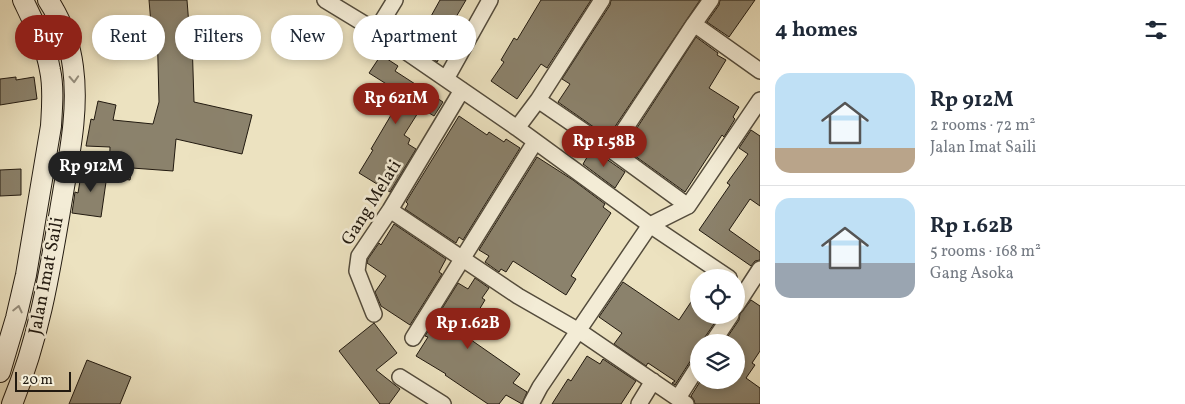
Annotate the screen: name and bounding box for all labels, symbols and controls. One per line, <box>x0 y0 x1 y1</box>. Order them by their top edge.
chip: Buy <box>15 15 82 60</box>
chip: Rent <box>92 15 165 60</box>
chip: Filters <box>175 15 261 60</box>
chip: New <box>271 15 343 60</box>
chip: Apartment <box>353 15 476 60</box>
text: 4 homes <box>775 16 858 45</box>
icon: filters <box>1142 16 1170 44</box>
one-way arrow <box>68 75 79 83</box>
pin: Rp 621M <box>350 82 442 125</box>
text: Rp 912M <box>930 86 1013 115</box>
text: Rp 621M <box>364 88 428 110</box>
icon: home <box>815 93 875 153</box>
text: 2 rooms · 72 m² <box>930 115 1035 137</box>
pin: Rp 1.58B <box>552 126 656 168</box>
text: Rp 1.58B <box>573 131 635 153</box>
text: Jalan Imat Saili <box>930 137 1036 159</box>
pin: Rp 912M <box>45 150 137 193</box>
street label: Gang Melati <box>336 155 408 251</box>
text: Rp 912M <box>59 156 123 178</box>
text: Rp 1.62B <box>930 212 1013 241</box>
street label: Jalan Imat Saili <box>23 215 71 337</box>
icon: home <box>815 218 875 278</box>
text: 5 rooms · 168 m² <box>930 241 1041 263</box>
text: Gang Asoka <box>930 263 1014 285</box>
map controls <box>690 269 745 389</box>
button: locate <box>690 269 745 324</box>
one-way arrow <box>12 304 23 313</box>
pin: Rp 1.62B <box>416 308 520 350</box>
text: Rp 1.62B <box>436 313 500 335</box>
button: layers <box>690 334 745 389</box>
scale bar <box>15 369 71 392</box>
text: 20 m <box>22 371 53 390</box>

